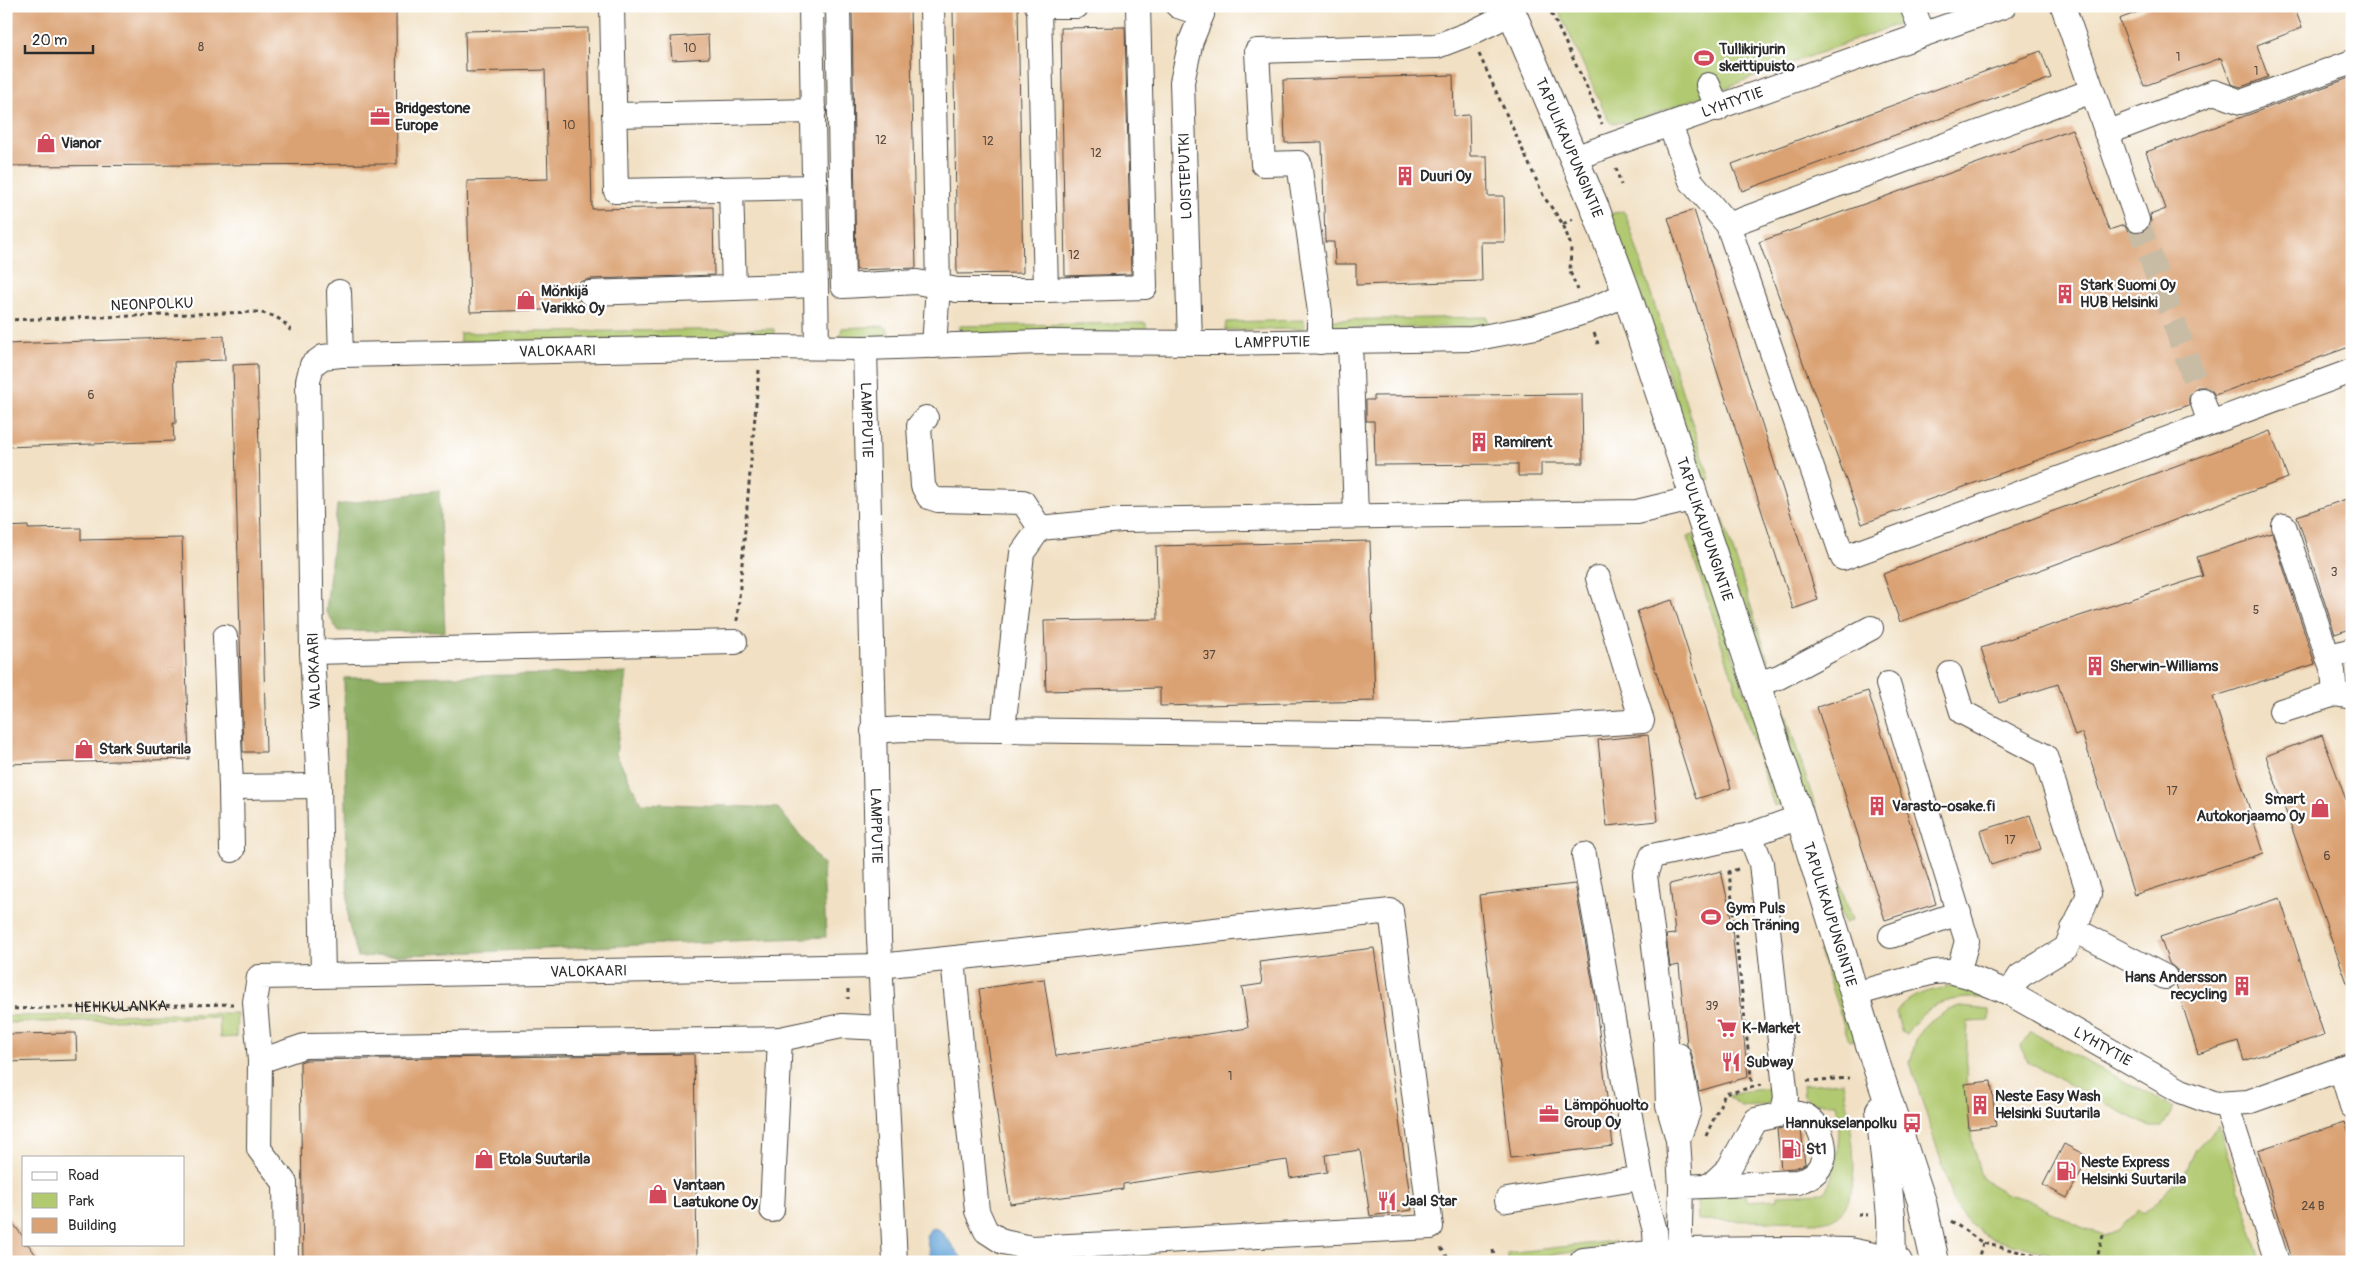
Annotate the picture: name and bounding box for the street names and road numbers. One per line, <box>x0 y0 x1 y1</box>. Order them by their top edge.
street label: TAPULIKAUPUNGINTIE <box>1531 75 1607 221</box>
street label: LYHTYTIE <box>1699 83 1766 122</box>
street label: LOISTEPUTKI <box>1174 132 1197 220</box>
street label: NEONPOLKU <box>110 294 194 315</box>
street label: LAMPPUTIE <box>1234 333 1311 353</box>
street label: VALOKAARI <box>519 341 596 362</box>
street label: LAMPPUTIE <box>856 382 877 458</box>
street label: TAPULIKAUPUNGINTIE <box>1672 455 1737 604</box>
street label: VALOKAARI <box>304 632 325 710</box>
street label: LAMPPUTIE <box>865 788 886 864</box>
street label: TAPULIKAUPUNGINTIE <box>1798 840 1861 989</box>
street label: VALOKAARI <box>550 961 627 982</box>
street label: HEHKULANKA <box>74 996 168 1017</box>
street label: LYHTYTIE <box>2070 1023 2135 1071</box>

